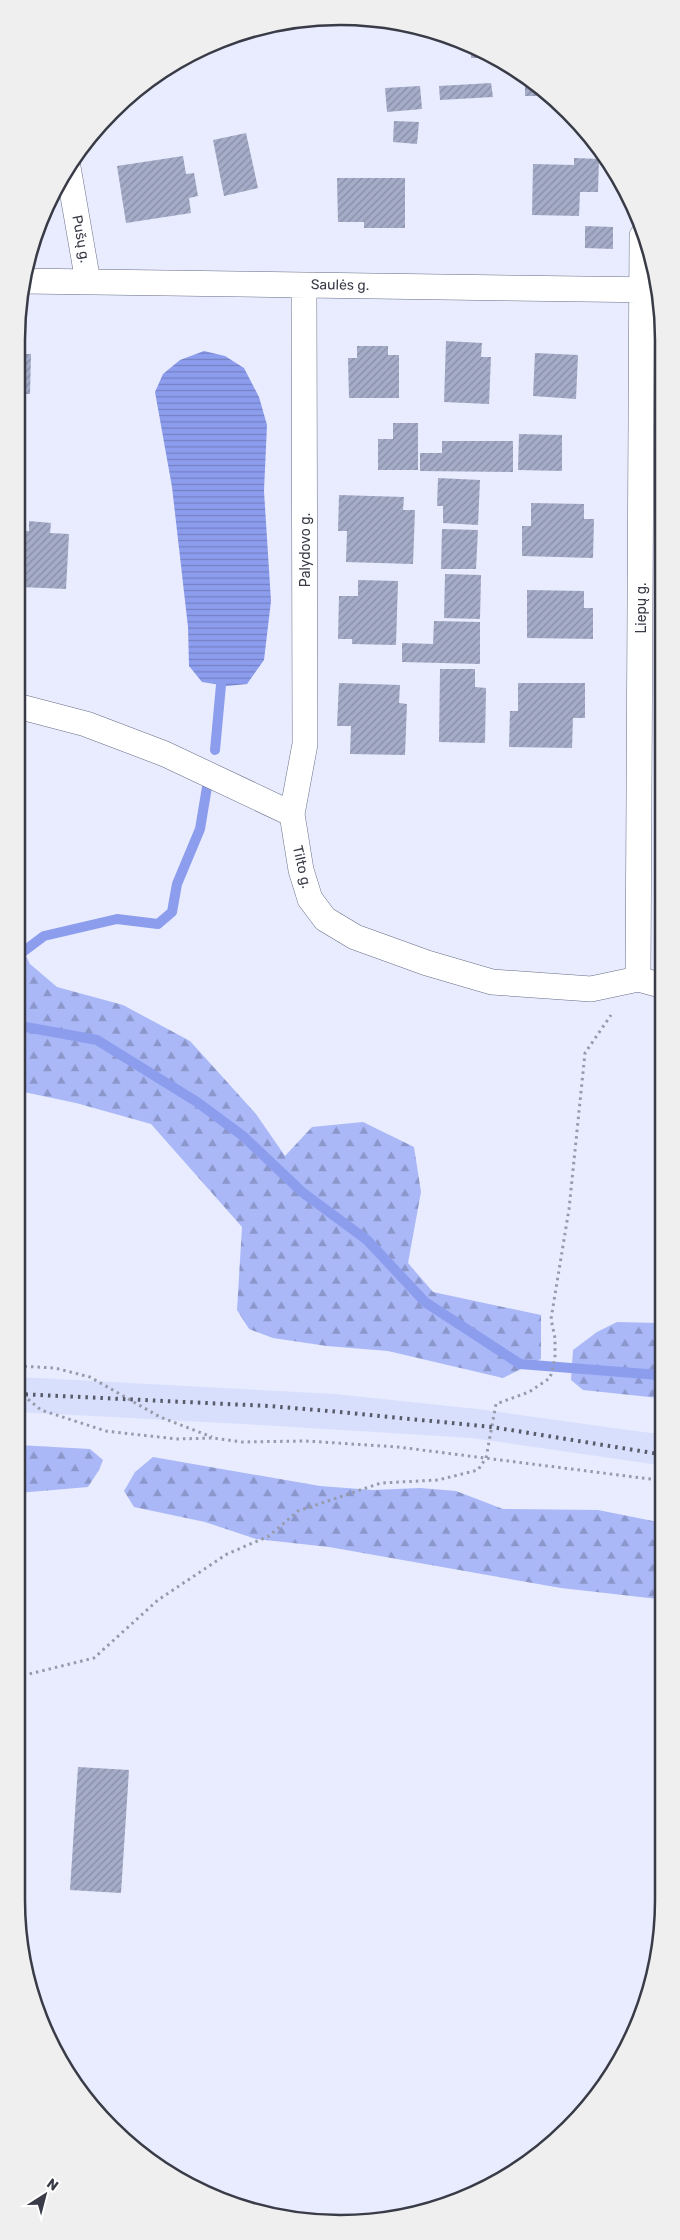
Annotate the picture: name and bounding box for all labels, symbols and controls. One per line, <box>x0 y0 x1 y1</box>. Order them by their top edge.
street label: Pušų g. <box>68 214 94 264</box>
street label: Saulės g. <box>311 276 369 294</box>
street label: Palydovo g. <box>297 513 314 587</box>
street label: Liepų g. <box>633 582 650 634</box>
street label: Tilto g. <box>289 844 315 890</box>
north arrow <box>20 2170 70 2220</box>
text: N <box>43 2175 61 2195</box>

